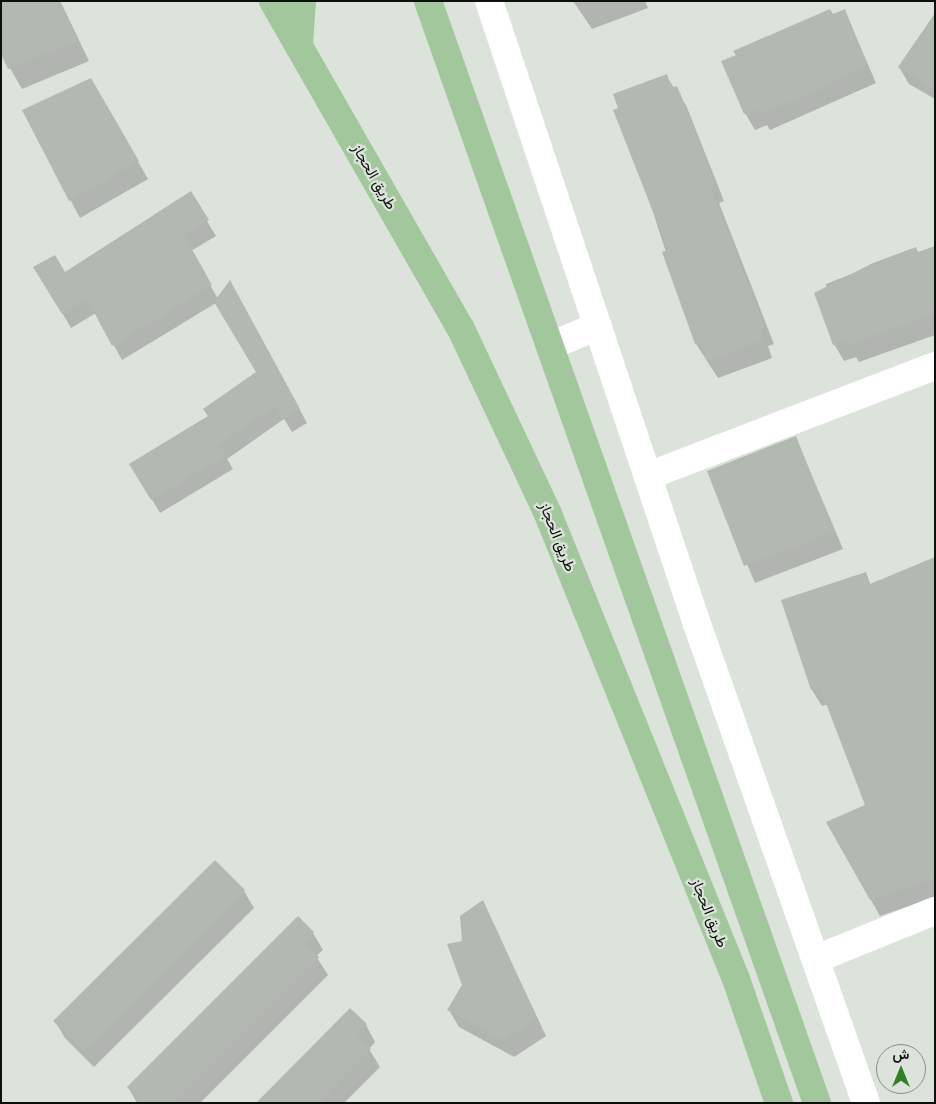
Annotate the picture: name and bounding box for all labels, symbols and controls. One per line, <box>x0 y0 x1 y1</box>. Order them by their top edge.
street label: طريق الحجاز <box>348 141 400 213</box>
street label: طريق الحجاز <box>535 500 579 574</box>
street label: طريق الحجاز <box>687 876 731 950</box>
north arrow <box>876 1044 926 1094</box>
text: ش <box>893 1046 909 1063</box>

